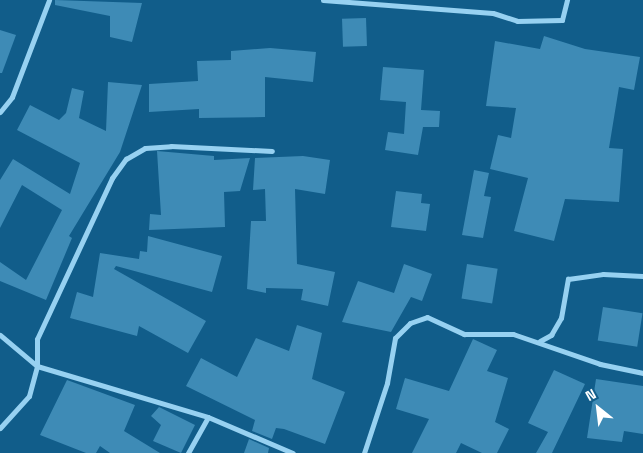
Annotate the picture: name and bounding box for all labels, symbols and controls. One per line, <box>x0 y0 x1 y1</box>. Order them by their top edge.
north arrow <box>573 383 623 433</box>
text: N <box>582 385 599 405</box>

